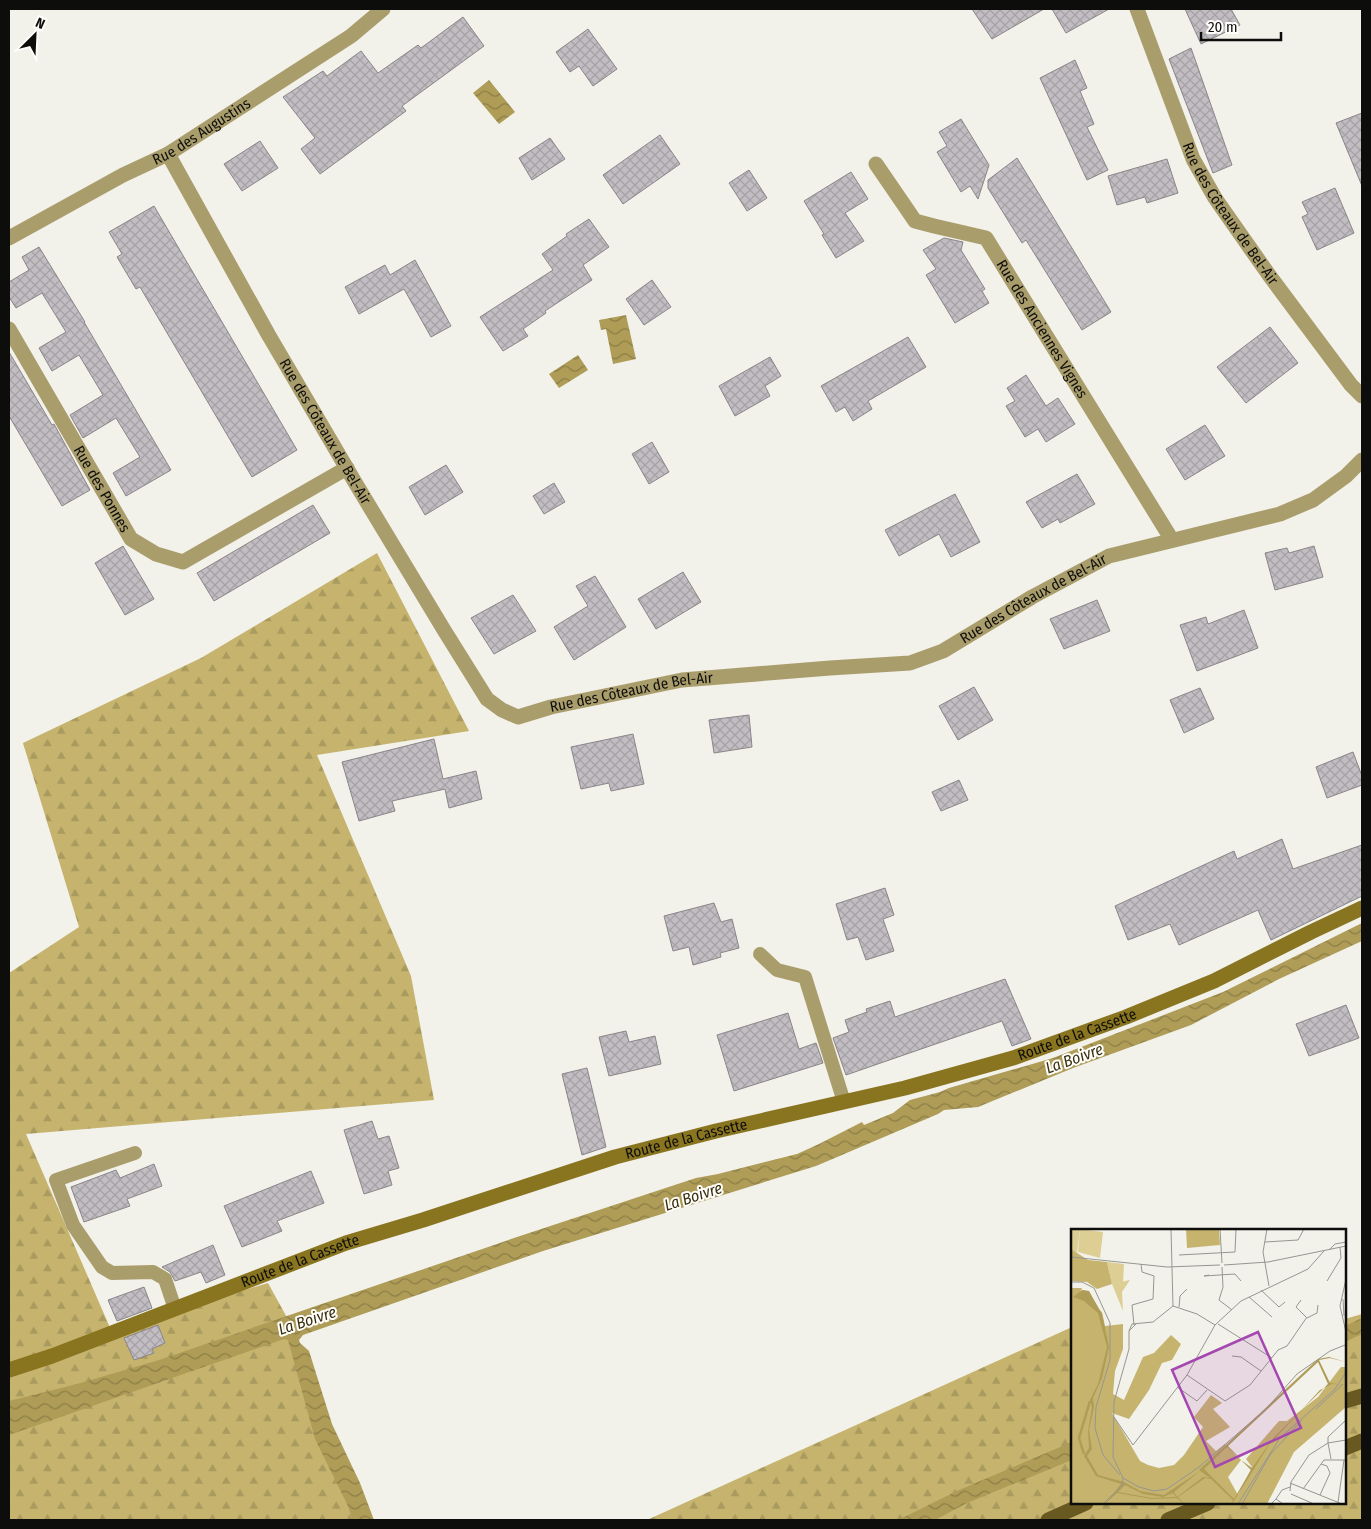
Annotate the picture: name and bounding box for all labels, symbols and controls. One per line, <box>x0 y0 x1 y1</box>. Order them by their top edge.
north arrow <box>10 10 60 60</box>
scale bar <box>1201 10 1281 42</box>
text: N <box>33 14 47 33</box>
text: 20 m <box>1208 18 1238 36</box>
street label: Rue des Augustins <box>150 94 254 169</box>
street label: Rue des Côteaux de Bel-Air <box>1179 140 1283 289</box>
street label: Rue des Anciennes Vignes <box>993 257 1091 402</box>
street label: Rue des Côteaux de Bel-Air <box>276 356 375 508</box>
street label: Rue des Ponnes <box>70 442 134 536</box>
street label: Rue des Côteaux de Bel-Air <box>957 550 1110 648</box>
street label: Rue des Côteaux de Bel-Air <box>548 668 714 716</box>
street label: Route de la Cassette <box>1015 1005 1139 1065</box>
water label: La Boivre <box>1043 1039 1106 1078</box>
street label: Route de la Cassette <box>623 1115 749 1163</box>
water label: La Boivre <box>662 1178 725 1215</box>
inset map <box>1071 1229 1346 1504</box>
street label: Route de la Cassette <box>239 1231 361 1291</box>
water label: La Boivre <box>276 1302 339 1339</box>

